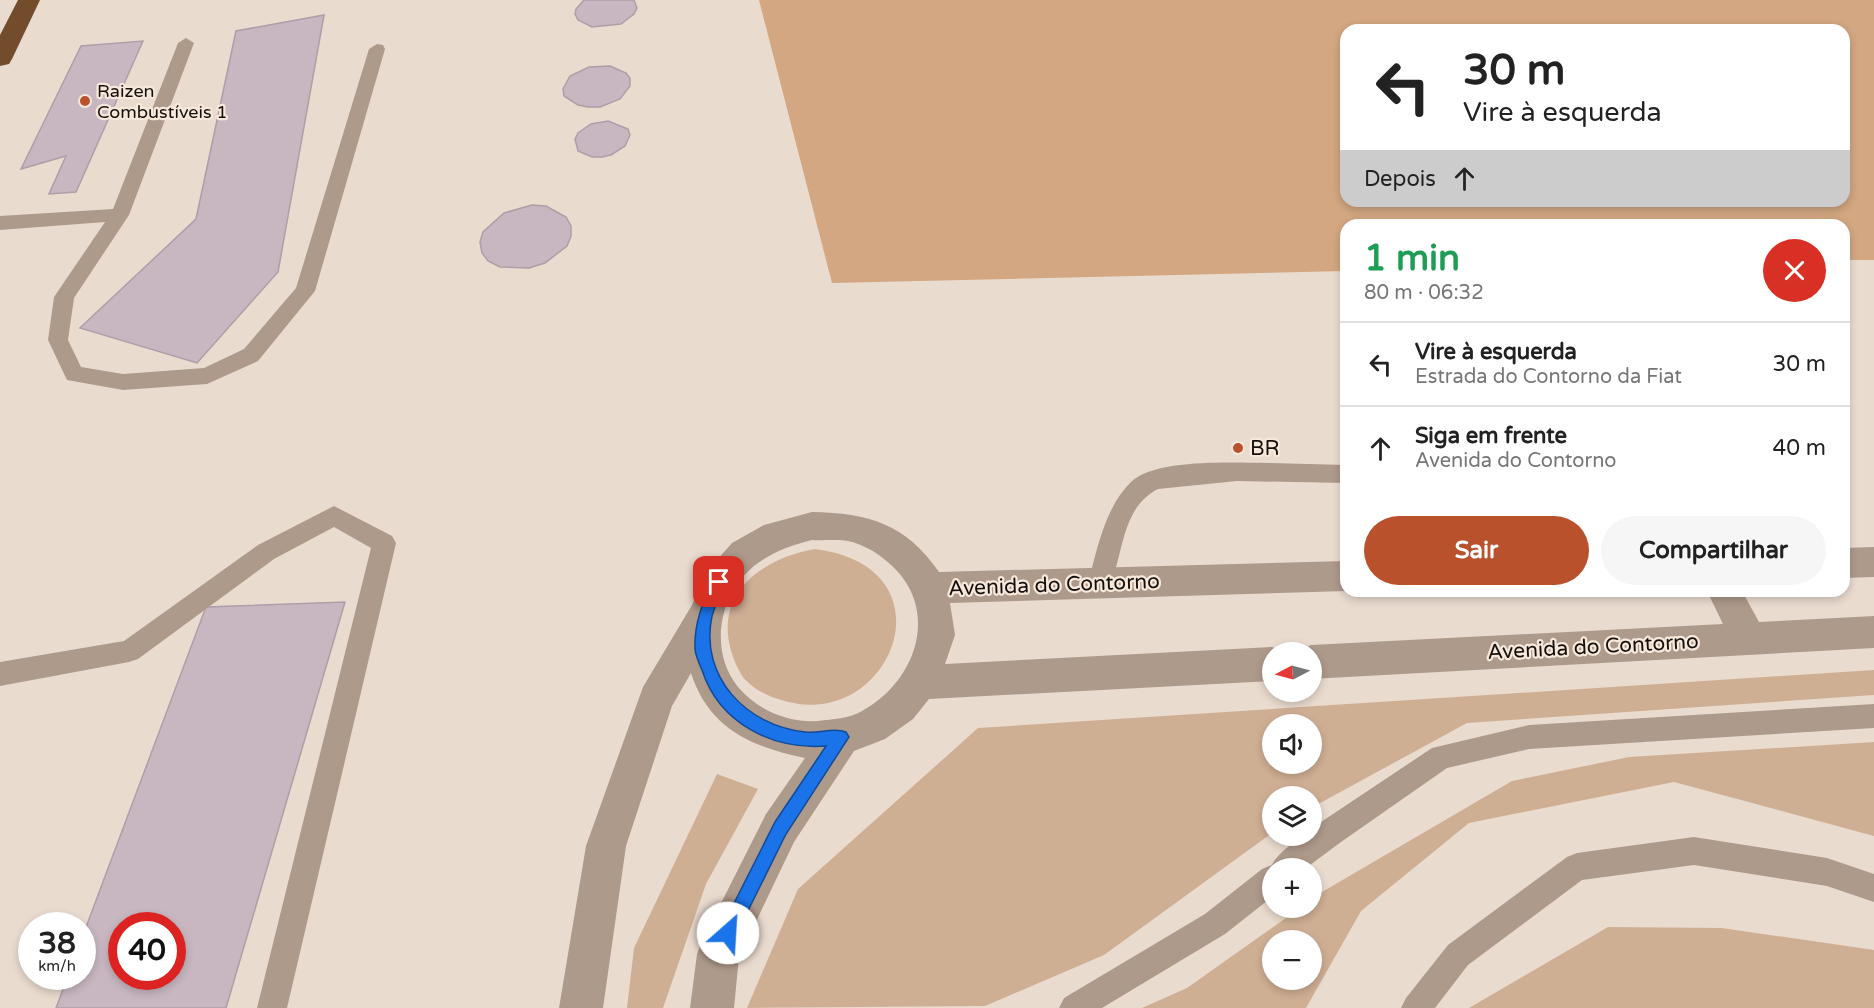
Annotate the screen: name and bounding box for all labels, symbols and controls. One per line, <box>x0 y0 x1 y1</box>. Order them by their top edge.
text: 30 m <box>1463 45 1565 96</box>
icon: left <box>1364 48 1442 126</box>
place label: Raizen Combustíveis 1 <box>97 80 228 123</box>
marker: Raizen Combustíveis 1 <box>78 94 92 108</box>
text: Vire à esquerda <box>1463 96 1662 129</box>
icon: ahead <box>1448 162 1481 195</box>
text: Depois <box>1364 166 1436 192</box>
text: 1 min <box>1364 237 1460 280</box>
button: close <box>1763 239 1826 302</box>
text: 80 m · 06:32 <box>1364 281 1484 305</box>
text: Vire à esquerda <box>1415 339 1577 365</box>
icon: left <box>1364 348 1397 381</box>
text: 30 m <box>1772 351 1826 377</box>
text: Estrada do Contorno da Fiat <box>1415 365 1682 389</box>
text: Siga em frente <box>1415 423 1567 449</box>
icon: ahead <box>1364 432 1397 465</box>
text: 40 m <box>1772 435 1826 461</box>
place label: BR <box>1250 436 1280 461</box>
marker: BR <box>1231 441 1245 455</box>
text: Avenida do Contorno <box>1415 449 1617 473</box>
button: Sair <box>1364 516 1589 585</box>
button: Compartilhar <box>1601 516 1826 585</box>
pin <box>693 556 744 607</box>
icon: arrive <box>702 565 735 598</box>
street label: Avenida do Contorno <box>948 569 1160 601</box>
street label: Avenida do Contorno <box>1487 629 1699 665</box>
north arrow <box>1262 642 1322 702</box>
map controls <box>1262 642 1322 990</box>
button: sound <box>1262 714 1322 774</box>
button: layers <box>1262 786 1322 846</box>
button: + <box>1262 858 1322 918</box>
position arrow <box>696 901 760 965</box>
speed limit sign: 40 <box>108 912 186 990</box>
text: 38 <box>38 925 76 962</box>
button: − <box>1262 930 1322 990</box>
text: km/h <box>38 957 76 975</box>

